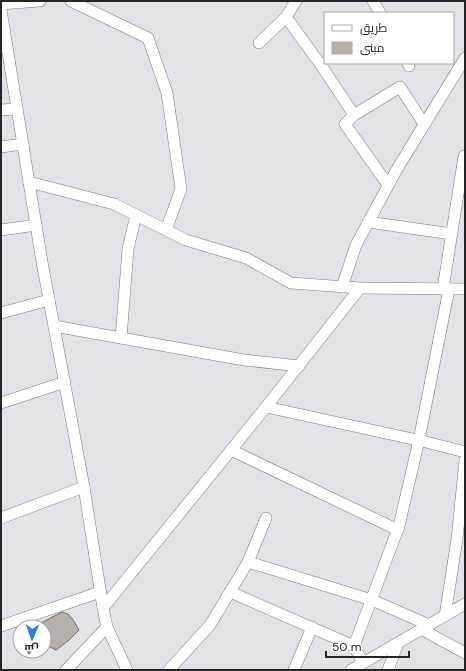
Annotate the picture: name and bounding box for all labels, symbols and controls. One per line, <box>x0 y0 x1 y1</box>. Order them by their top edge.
legend <box>324 12 454 64</box>
text: طريق <box>360 20 388 36</box>
text: مبنى <box>360 40 385 56</box>
north arrow <box>12 619 52 659</box>
scale bar <box>326 633 409 659</box>
text: 50 m <box>332 639 361 655</box>
text: ش <box>24 642 39 656</box>

